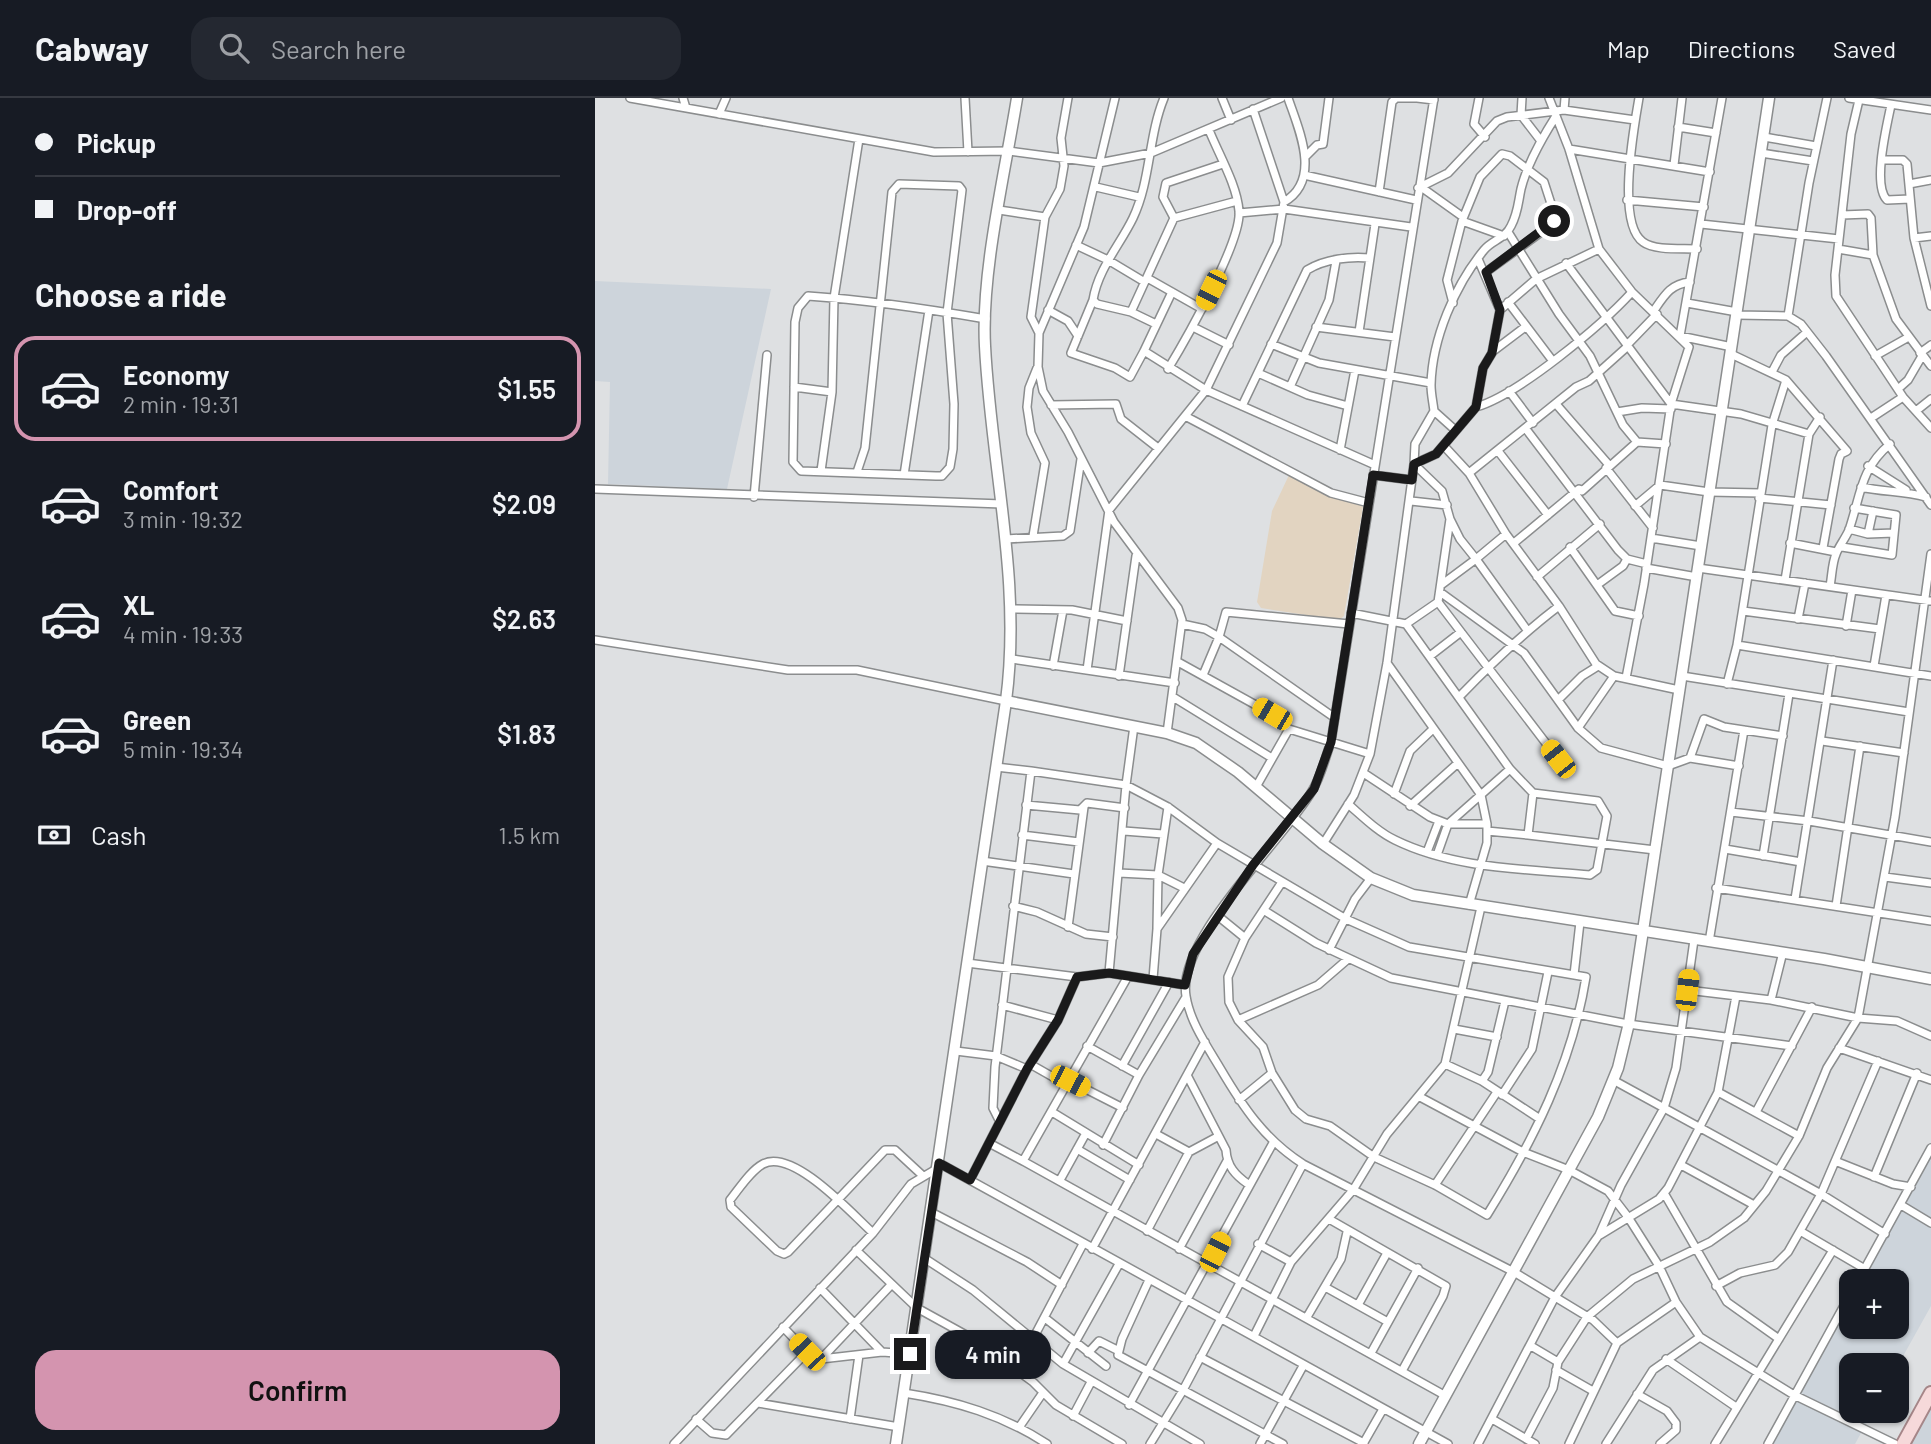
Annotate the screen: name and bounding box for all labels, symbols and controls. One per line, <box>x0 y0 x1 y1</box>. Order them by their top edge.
search box <box>191 17 681 80</box>
text: Cabway <box>35 28 149 68</box>
icon: search <box>215 29 253 67</box>
text: Search here <box>271 33 406 64</box>
text: Map <box>1607 34 1650 63</box>
text: Directions <box>1688 34 1795 63</box>
text: Saved <box>1833 34 1896 63</box>
text: Pickup <box>77 127 156 158</box>
text: Drop-off <box>77 194 177 225</box>
route start <box>1538 205 1570 237</box>
car <box>1193 267 1230 313</box>
text: Choose a ride <box>35 275 227 313</box>
icon: car <box>39 357 102 420</box>
text: Economy <box>123 359 229 390</box>
text: $1.55 <box>497 373 556 404</box>
text: 2 min · 19:31 <box>123 390 239 418</box>
icon: car <box>39 472 102 535</box>
text: Comfort <box>123 474 219 505</box>
text: $2.09 <box>492 488 556 519</box>
text: 3 min · 19:32 <box>123 505 243 533</box>
icon: car <box>39 587 102 650</box>
text: XL <box>123 589 154 620</box>
text: $2.63 <box>492 603 556 634</box>
text: 4 min · 19:33 <box>123 620 243 648</box>
car <box>1249 694 1296 734</box>
icon: car <box>39 702 102 765</box>
text: Green <box>123 704 191 735</box>
text: $1.83 <box>497 718 556 749</box>
text: 5 min · 19:34 <box>123 735 243 763</box>
car <box>1537 736 1580 782</box>
icon: cash <box>35 816 73 854</box>
text: Cash <box>91 819 146 850</box>
text: 1.5 km <box>499 821 560 849</box>
car <box>1675 968 1700 1012</box>
car <box>1047 1062 1094 1100</box>
car <box>1197 1229 1234 1275</box>
map controls <box>1839 1269 1909 1423</box>
button: + <box>1839 1269 1909 1339</box>
car <box>785 1330 830 1374</box>
callout: 4 min <box>935 1330 1050 1378</box>
route end <box>894 1338 926 1370</box>
text: 4 min <box>965 1340 1021 1368</box>
button: Confirm <box>35 1350 560 1430</box>
button: − <box>1839 1353 1909 1423</box>

